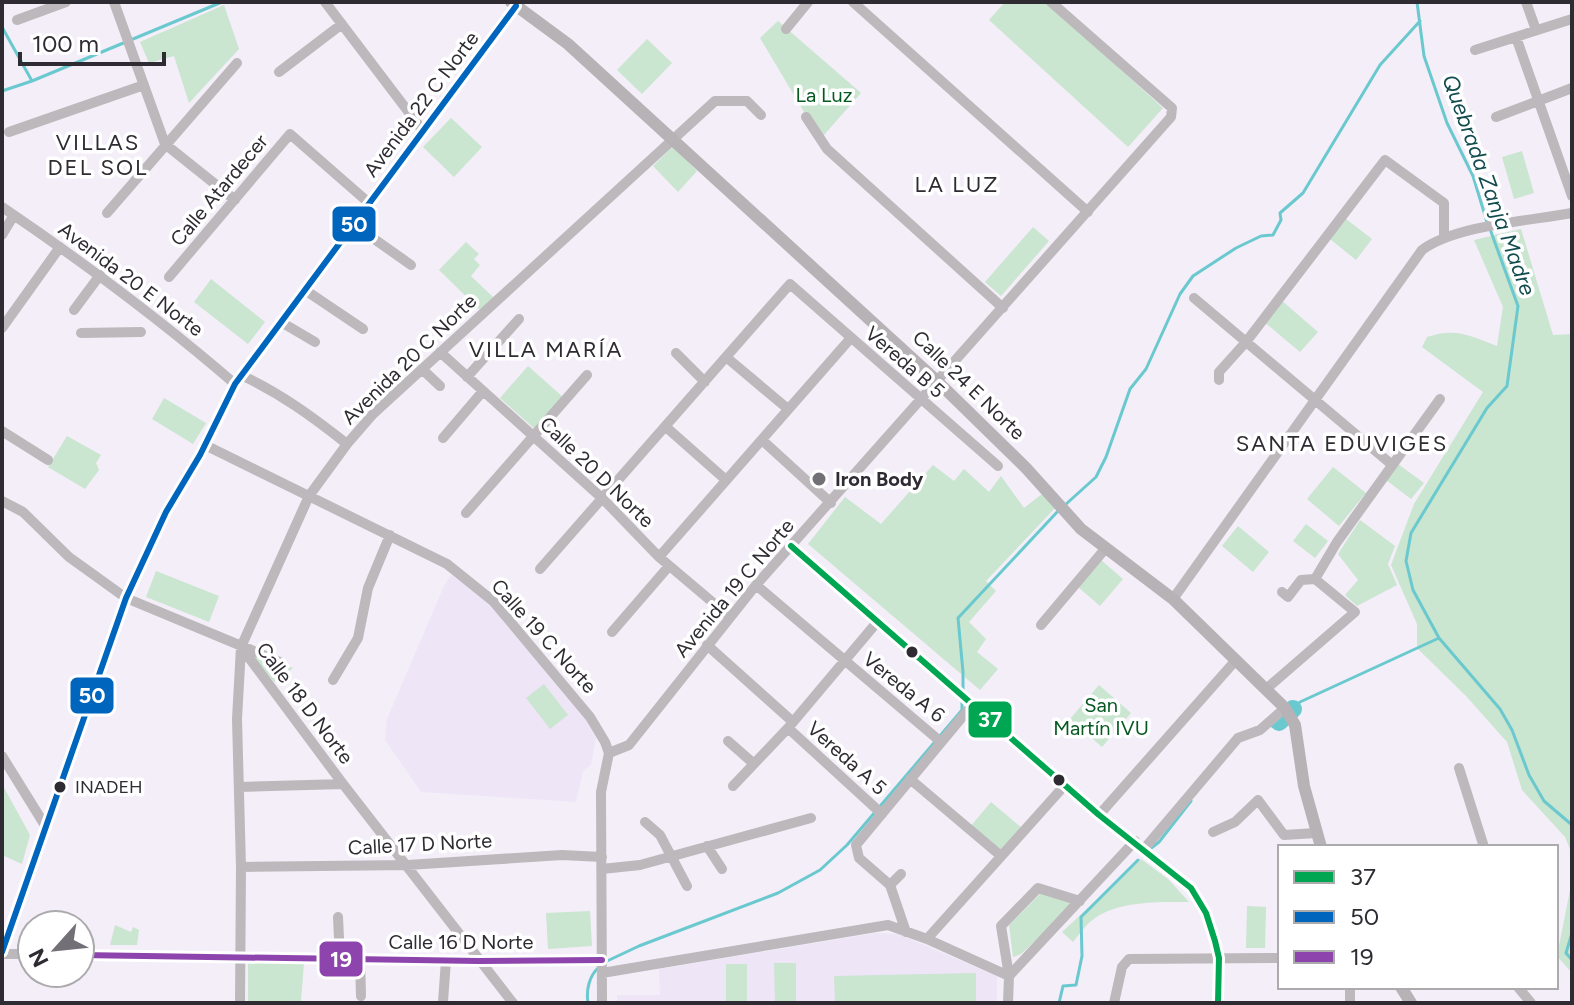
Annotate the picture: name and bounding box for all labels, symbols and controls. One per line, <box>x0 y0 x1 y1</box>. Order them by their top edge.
scale bar <box>20 16 164 66</box>
street label: Avenida 22 C Norte <box>358 26 484 181</box>
text: 100 m <box>32 29 99 58</box>
water label: Quebrada Zanja Madre <box>1436 71 1542 299</box>
park label: La Luz <box>796 83 852 107</box>
district label: VILLAS DEL SOL <box>47 129 149 181</box>
street label: Calle Atardecer <box>165 129 273 251</box>
district label: LA LUZ <box>915 171 999 198</box>
line badge: 50 <box>331 205 377 243</box>
text: 50 <box>340 211 368 238</box>
street label: Avenida 20 E Norte <box>54 217 208 341</box>
street label: Avenida 20 C Norte <box>337 289 481 429</box>
street label: Vereda B 5 <box>860 321 950 403</box>
street label: Calle 24 E Norte <box>908 325 1030 445</box>
district label: VILLA MARÍA <box>469 336 623 363</box>
street label: Calle 20 D Norte <box>535 412 659 533</box>
district label: SANTA EDUVIGES <box>1236 430 1448 457</box>
place label: Iron Body <box>835 467 924 491</box>
marker: Iron Body <box>810 470 828 488</box>
street label: Avenida 19 C Norte <box>669 514 799 662</box>
street label: Calle 19 C Norte <box>486 574 602 698</box>
street label: Calle 18 D Norte <box>252 638 358 768</box>
unlabelled marker <box>904 644 920 660</box>
street label: Vereda A 6 <box>858 647 950 727</box>
line badge: 50 <box>69 676 115 715</box>
text: 50 <box>78 682 106 709</box>
park label: San Martín IVU <box>1053 693 1149 740</box>
line badge: 37 <box>967 700 1013 739</box>
text: 37 <box>978 706 1002 733</box>
street label: Vereda A 5 <box>802 716 892 800</box>
unlabelled marker <box>1051 772 1067 788</box>
place label: INADEH <box>75 776 143 798</box>
marker: INADEH <box>52 779 68 795</box>
street label: Calle 17 D Norte <box>347 828 493 860</box>
legend <box>1278 845 1558 989</box>
text: 37 <box>1350 862 1376 891</box>
text: 50 <box>1350 902 1379 931</box>
north arrow <box>16 909 96 989</box>
street label: Calle 16 D Norte <box>389 930 533 954</box>
line badge: 19 <box>318 940 364 978</box>
text: 19 <box>1350 942 1374 971</box>
text: N <box>23 944 55 972</box>
text: 19 <box>330 946 352 973</box>

